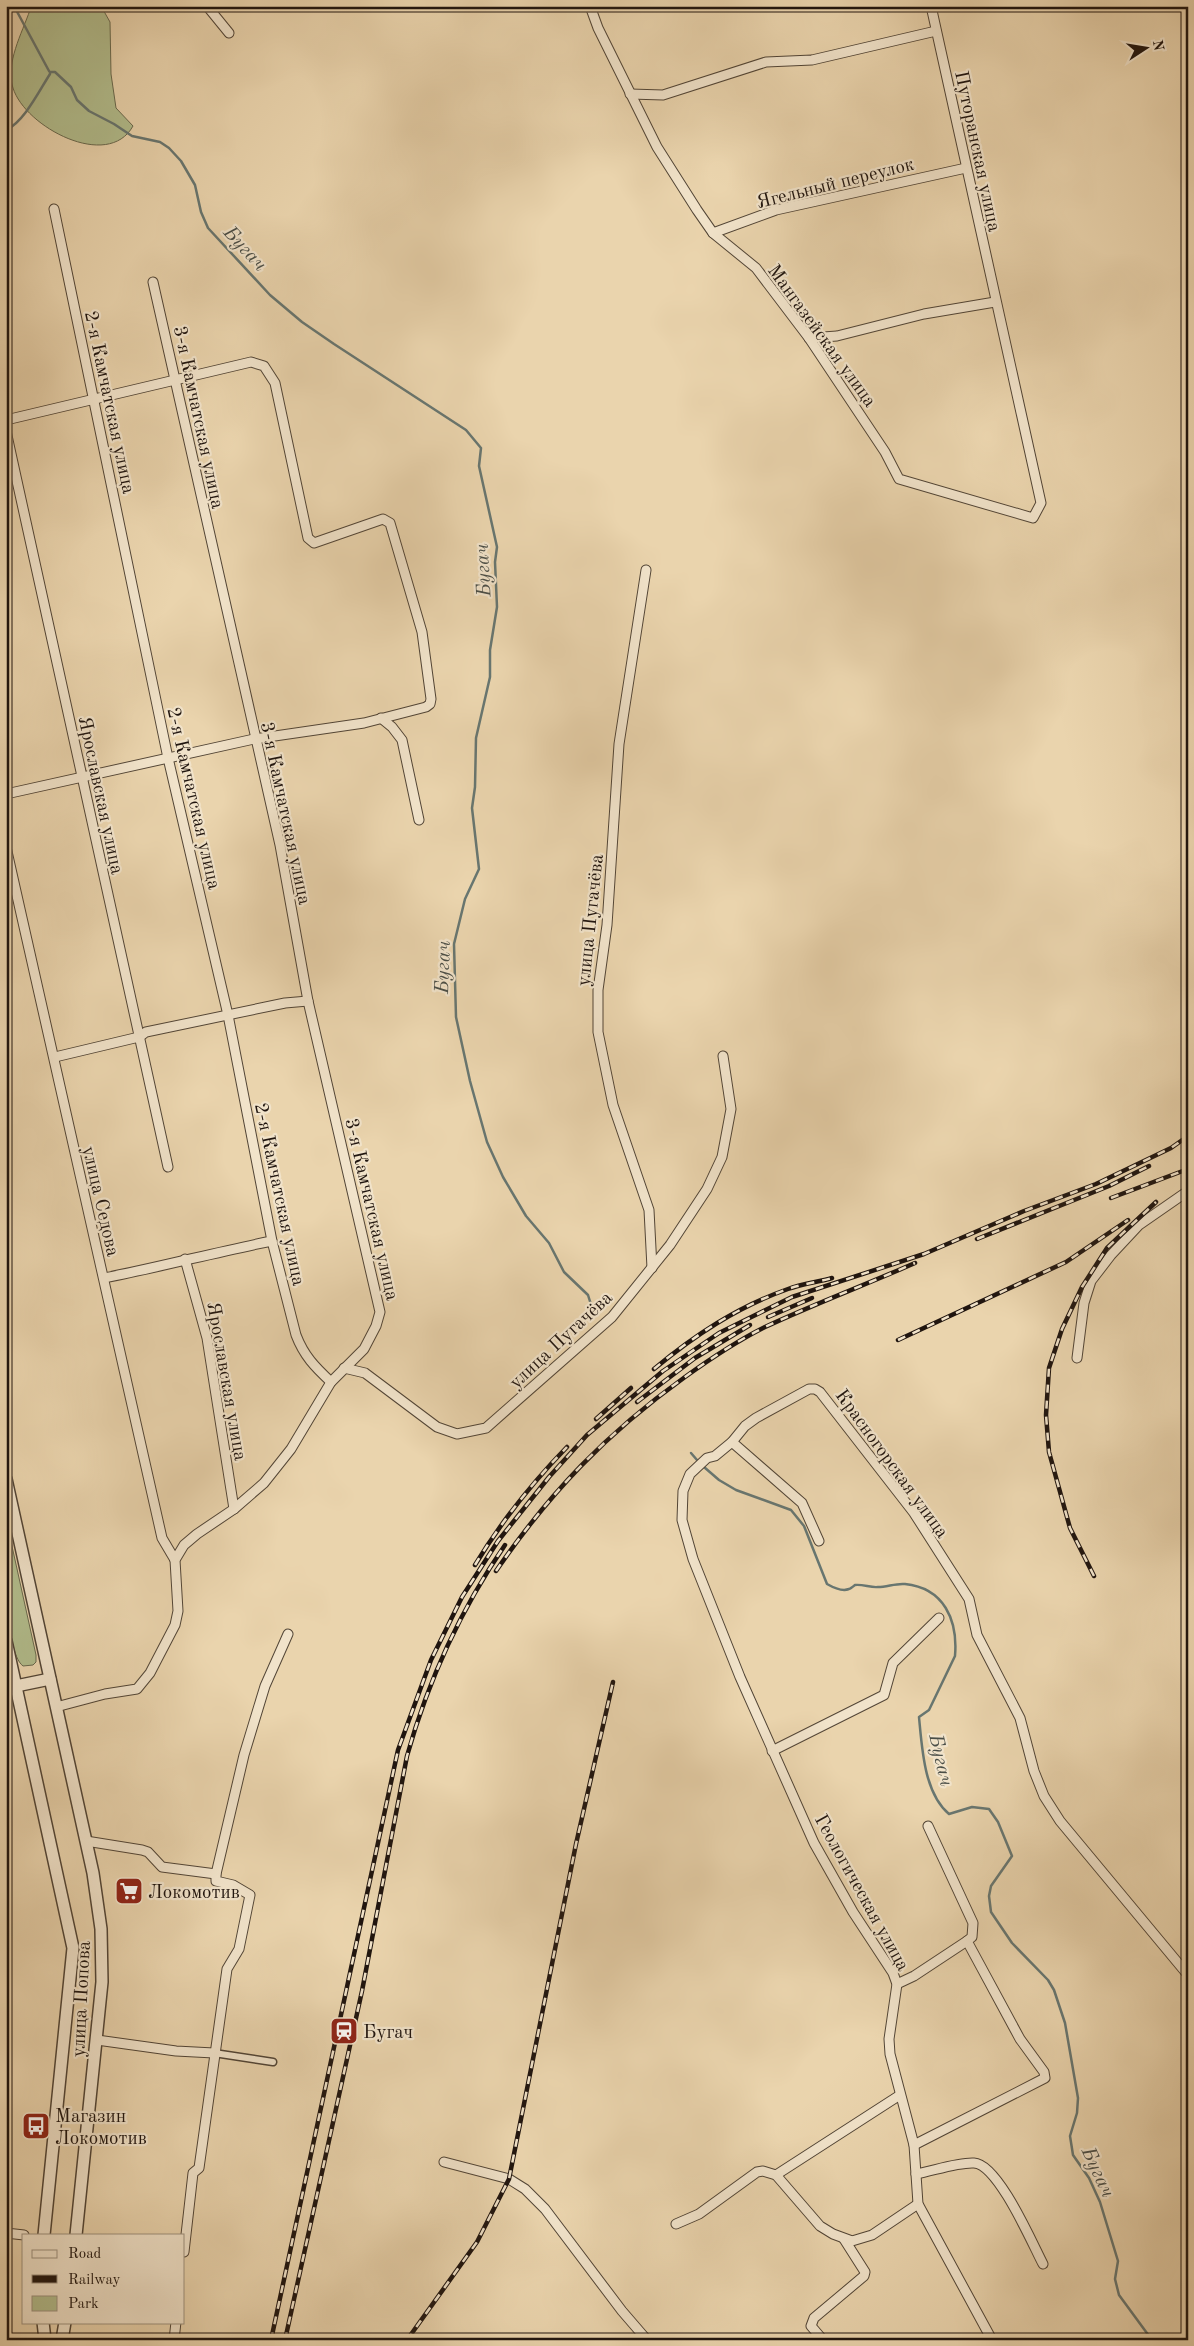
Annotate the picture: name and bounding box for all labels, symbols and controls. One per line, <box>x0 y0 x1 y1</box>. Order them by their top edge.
north arrow <box>1122 22 1172 72</box>
text: N <box>1150 39 1166 52</box>
street label: Путоранская улица <box>950 69 1003 234</box>
street label: Ягельный переулок <box>755 156 917 213</box>
water label: Бугач <box>218 222 270 276</box>
street label: Мангазейская улица <box>763 262 879 412</box>
street label: 2-я Камчатская улица <box>80 309 137 496</box>
street label: 3-я Камчатская улица <box>169 324 226 511</box>
water label: Бугач <box>473 543 495 598</box>
street label: 2-я Камчатская улица <box>162 706 223 892</box>
street label: Ярославская улица <box>74 715 126 877</box>
street label: 3-я Камчатская улица <box>256 720 313 907</box>
street label: улица Пугачёва <box>575 853 608 987</box>
water label: Бугач <box>433 940 455 995</box>
street label: 2-я Камчатская улица <box>250 1101 307 1288</box>
street label: 3-я Камчатская улица <box>340 1117 401 1303</box>
street label: улица Седова <box>78 1145 122 1259</box>
street label: улица Пугачёва <box>507 1288 617 1393</box>
street label: Ярославская улица <box>202 1301 249 1463</box>
street label: Красногорская улица <box>831 1387 952 1543</box>
water label: Бугач <box>924 1731 956 1789</box>
street label: Геологическая улица <box>810 1812 912 1975</box>
supermarket icon: Локомотив <box>114 1876 144 1906</box>
place label: Локомотив <box>148 1884 240 1903</box>
street label: улица Попова <box>70 1940 95 2058</box>
station icon: Бугач <box>329 2016 359 2046</box>
place label: Бугач <box>363 2024 413 2043</box>
place label: Магазин Локомотив <box>55 2108 147 2149</box>
bus stop icon: Магазин Локомотив <box>21 2111 51 2141</box>
water label: Бугач <box>1076 2144 1118 2201</box>
legend <box>22 2234 185 2324</box>
text: Road <box>68 2247 102 2262</box>
text: Railway <box>68 2273 121 2288</box>
text: Park <box>68 2297 99 2312</box>

